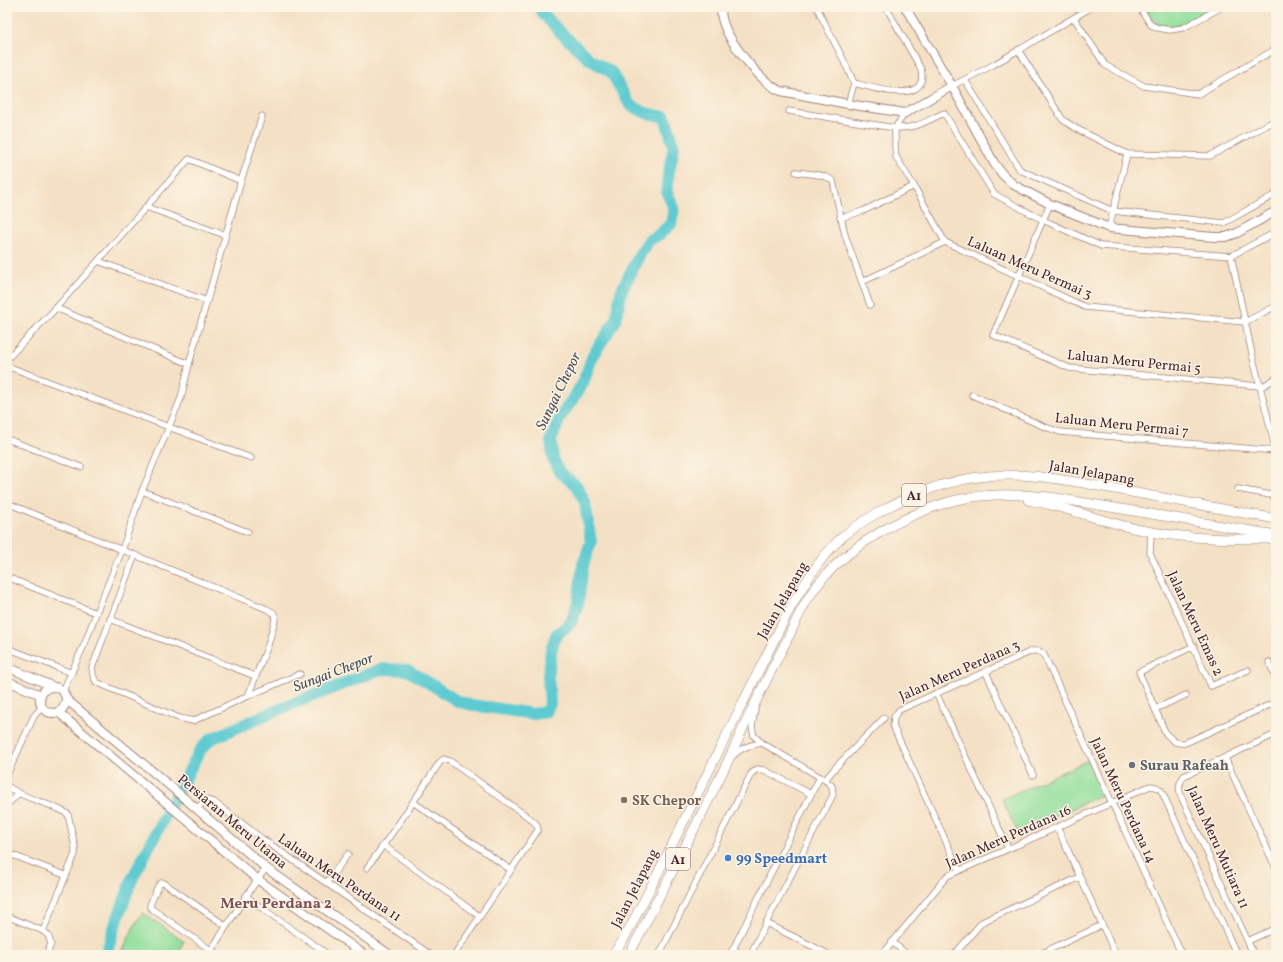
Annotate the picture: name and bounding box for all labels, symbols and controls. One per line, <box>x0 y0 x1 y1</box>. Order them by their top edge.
street label: Laluan Meru Permai 3 <box>964 232 1095 304</box>
street label: Laluan Meru Permai 5 <box>1066 346 1202 379</box>
water label: Sungai Chepor <box>531 349 587 434</box>
street label: Laluan Meru Permai 7 <box>1054 409 1190 442</box>
street label: Jalan Jelapang <box>1047 457 1136 490</box>
road number: A1 <box>902 484 926 506</box>
street label: Jalan Jelapang <box>753 558 813 643</box>
street label: Jalan Meru Emas 2 <box>1162 568 1227 679</box>
street label: Jalan Meru Perdana 3 <box>896 636 1023 707</box>
water label: Sungai Chepor <box>290 648 377 698</box>
street label: Jalan Meru Perdana 14 <box>1085 735 1160 867</box>
place label: Surau Rafeah <box>1140 757 1229 776</box>
marker: Surau Rafeah <box>1127 760 1137 770</box>
street label: Persiaran Meru Utama <box>173 770 291 874</box>
street label: Jalan Meru Mutiara 11 <box>1182 783 1253 912</box>
place label: SK Chepor <box>632 792 702 811</box>
marker: SK Chepor <box>619 795 629 805</box>
street label: Jalan Meru Perdana 16 <box>943 801 1074 874</box>
street label: Laluan Meru Perdana 11 <box>274 830 405 927</box>
street label: Jalan Jelapang <box>607 846 664 932</box>
road number: A1 <box>666 848 690 870</box>
place label: 99 Speedmart <box>736 850 827 869</box>
marker: 99 Speedmart <box>723 853 733 863</box>
district label: Meru Perdana 2 <box>220 894 332 915</box>

